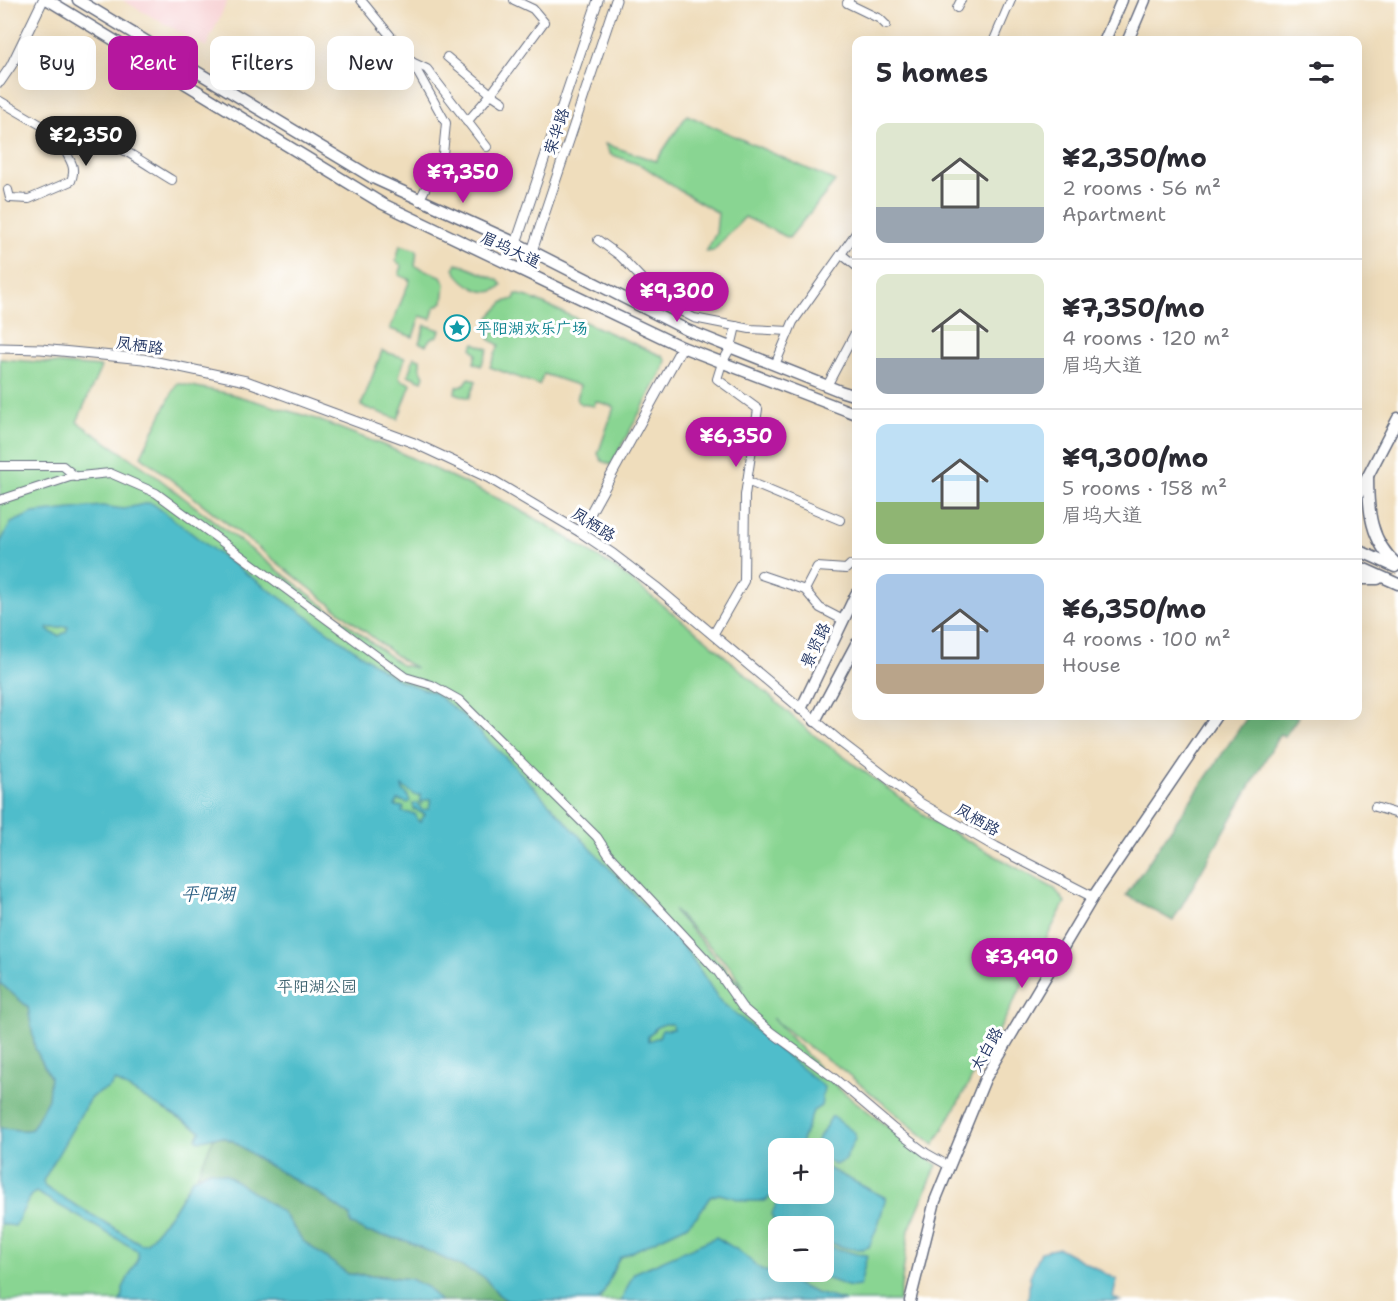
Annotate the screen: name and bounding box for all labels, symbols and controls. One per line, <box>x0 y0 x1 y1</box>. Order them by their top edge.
chip: Buy <box>18 36 96 90</box>
chip: Rent <box>108 36 198 90</box>
chip: Filters <box>210 36 315 90</box>
chip: New <box>327 36 414 90</box>
text: 5 homes <box>876 55 988 90</box>
icon: filters <box>1305 56 1338 89</box>
street label: 荣华路 <box>539 105 574 157</box>
pin: ¥2,350 <box>37 116 135 167</box>
text: ¥2,350 <box>49 122 123 148</box>
text: ¥2,350/mo <box>1062 140 1207 175</box>
icon: home <box>924 147 996 219</box>
pin: ¥7,350 <box>414 153 512 204</box>
text: ¥7,350 <box>427 159 499 185</box>
text: 2 rooms · 56 m² <box>1062 175 1221 201</box>
text: Apartment <box>1062 201 1166 227</box>
street label: 眉坞大道 <box>477 226 544 272</box>
pin: ¥9,300 <box>628 272 726 323</box>
text: ¥9,300 <box>640 278 714 304</box>
text: ¥7,350/mo <box>1062 290 1205 325</box>
icon: home <box>924 298 996 370</box>
place icon: 平阳湖欢乐广场 <box>442 313 472 343</box>
place label: 平阳湖欢乐广场 <box>476 318 588 339</box>
text: 4 rooms · 120 m² <box>1062 325 1230 351</box>
street label: 凤栖路 <box>115 332 165 359</box>
text: 眉坞大道 <box>1062 352 1142 378</box>
pin: ¥6,350 <box>687 417 785 468</box>
text: ¥6,350 <box>700 423 773 449</box>
text: ¥9,300/mo <box>1062 440 1208 475</box>
icon: home <box>924 448 996 520</box>
text: 5 rooms · 158 m² <box>1062 475 1227 501</box>
text: 眉坞大道 <box>1062 502 1142 528</box>
street label: 凤栖路 <box>568 503 620 546</box>
text: ¥6,350/mo <box>1062 591 1206 626</box>
icon: home <box>924 598 996 670</box>
street label: 景贤路 <box>796 619 835 671</box>
text: 4 rooms · 100 m² <box>1062 626 1231 652</box>
text: House <box>1062 652 1121 678</box>
street label: 凤栖路 <box>952 798 1004 841</box>
water label: 平阳湖 <box>181 882 237 906</box>
pin: ¥3,490 <box>973 938 1071 989</box>
text: ¥3,490 <box>985 944 1059 970</box>
park label: 平阳湖公园 <box>277 976 357 997</box>
street label: 太白路 <box>965 1023 1008 1075</box>
map controls <box>768 1138 834 1282</box>
button: + <box>768 1138 834 1204</box>
button: − <box>768 1216 834 1282</box>

